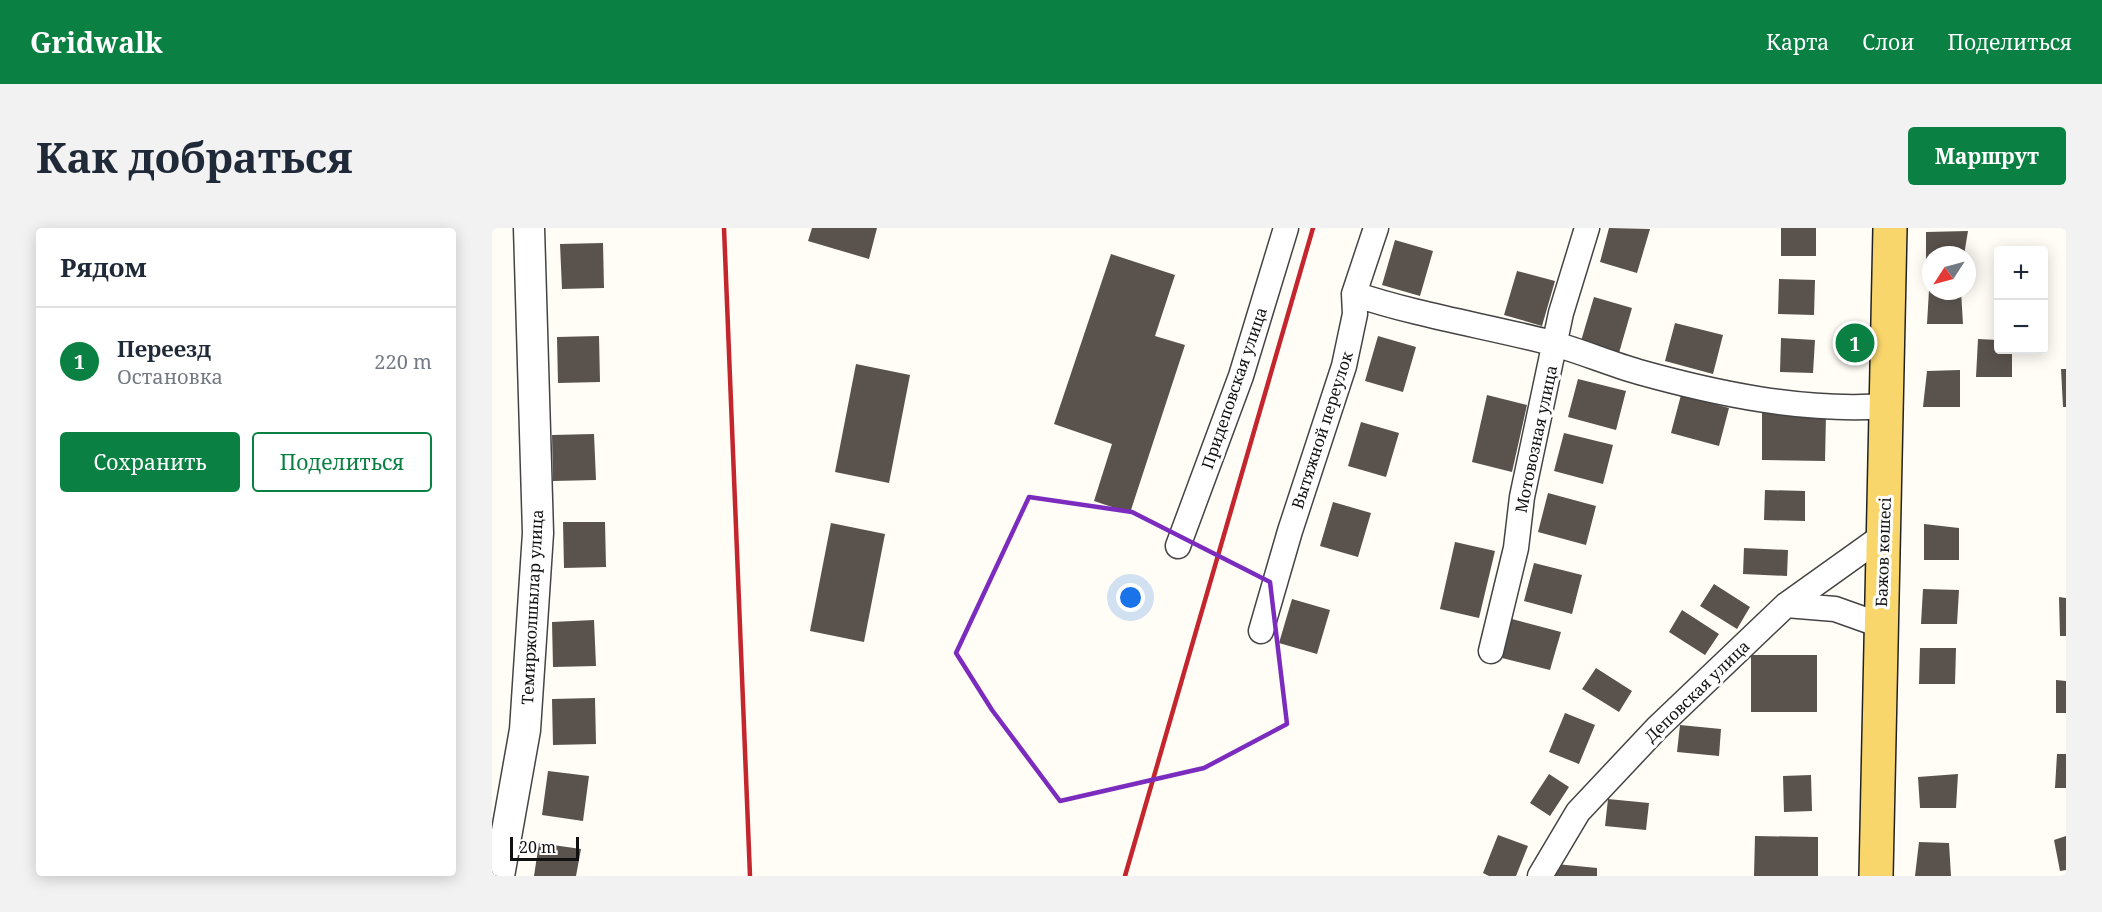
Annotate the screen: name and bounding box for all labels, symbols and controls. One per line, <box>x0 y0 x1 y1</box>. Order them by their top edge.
text: Gridwalk <box>30 23 163 61</box>
text: Карта <box>1766 28 1829 56</box>
text: Слои <box>1862 28 1914 56</box>
text: Поделиться <box>1947 28 2072 56</box>
button: Маршрут <box>1908 127 2066 185</box>
text: Как добраться <box>36 128 353 185</box>
north arrow <box>1922 246 1976 300</box>
map controls <box>1994 246 2048 354</box>
button: + <box>1994 246 2048 300</box>
text: Рядом <box>60 249 147 285</box>
button: − <box>1994 300 2048 354</box>
street label: Придеповская улица <box>1196 304 1272 472</box>
pin: 1 <box>1836 320 1874 366</box>
text: Переезд <box>117 333 211 363</box>
text: 1 <box>74 348 85 375</box>
text: 220 m <box>374 348 432 375</box>
street label: Вытяжной переулок <box>1286 348 1358 512</box>
text: Остановка <box>117 363 223 390</box>
street label: Мотовозная улица <box>1510 363 1562 515</box>
button: Сохранить <box>60 432 240 492</box>
button: Поделиться <box>252 432 432 492</box>
street label: Бажов көшесі <box>1870 496 1896 607</box>
street label: Темиржолшылар улица <box>516 509 548 705</box>
your location <box>1116 583 1145 612</box>
street label: Деповская улица <box>1640 635 1754 747</box>
scale bar <box>510 834 579 862</box>
text: 20 m <box>519 836 556 858</box>

